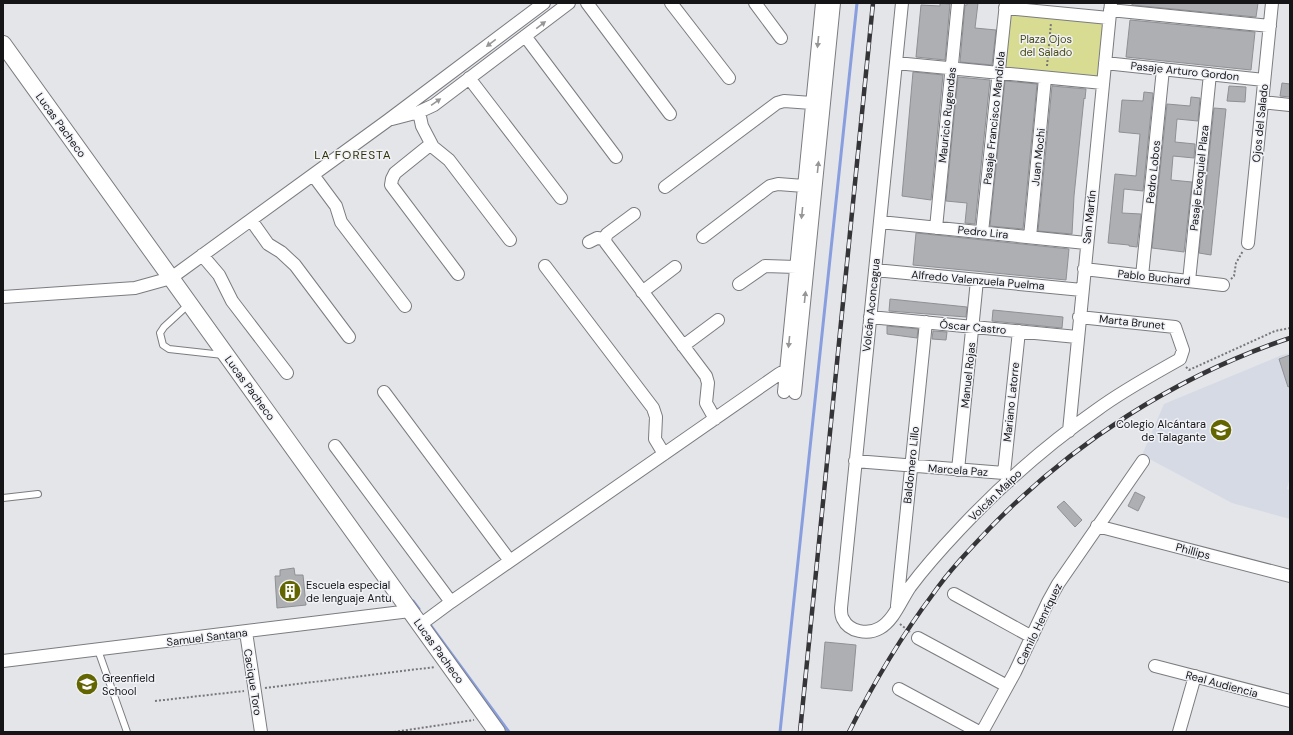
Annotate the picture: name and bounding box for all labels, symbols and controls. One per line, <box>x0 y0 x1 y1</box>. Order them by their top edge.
one-way arrow <box>535 20 546 29</box>
park label: Plaza Ojos del Salado <box>1020 32 1072 59</box>
one-way arrow <box>815 36 821 48</box>
one-way arrow <box>485 39 496 47</box>
street label: Pasaje Francisco Mandiola <box>980 51 1008 185</box>
street label: Pasaje Arturo Gordon <box>1130 58 1240 84</box>
street label: Mauricio Rugendas <box>935 66 959 164</box>
street label: Ojos del Salado <box>1249 83 1271 163</box>
street label: Lucas Pacheco <box>33 90 89 160</box>
one-way arrow <box>431 98 442 106</box>
street label: Pasaje Exequiel Plaza <box>1186 124 1212 232</box>
street label: Juan Mochi <box>1028 127 1048 187</box>
street label: Pedro Lobos <box>1143 140 1163 204</box>
district label: LA FORESTA <box>314 147 392 163</box>
one-way arrow <box>814 161 821 173</box>
street label: San Martín <box>1079 189 1099 245</box>
one-way arrow <box>798 207 805 219</box>
street label: Pedro Lira <box>957 222 1009 242</box>
street label: Volcán Aconcagua <box>859 258 883 352</box>
street label: Pablo Buchard <box>1117 266 1191 288</box>
street label: Alfredo Valenzuela Puelma <box>911 267 1045 293</box>
one-way arrow <box>802 291 808 303</box>
street label: Marta Brunet <box>1098 312 1166 332</box>
street label: Óscar Castro <box>939 317 1007 337</box>
one-way arrow <box>786 336 792 348</box>
street label: Manuel Rojas <box>958 341 978 409</box>
street label: Lucas Pacheco <box>222 353 278 423</box>
street label: Mariano Latorre <box>1000 361 1022 443</box>
place label: Colegio Alcántara de Talagante <box>1116 417 1206 444</box>
school or university icon: Colegio Alcántara de Talagante <box>1208 417 1234 443</box>
street label: Baldomero Lillo <box>900 426 922 504</box>
street label: Marcela Paz <box>928 461 988 479</box>
street label: Volcán Maipo <box>966 466 1024 524</box>
street label: Phillips <box>1174 540 1212 562</box>
building icon: Escuela especial de lenguaje Antu <box>277 578 303 604</box>
place label: Escuela especial de lenguaje Antu <box>306 578 392 605</box>
street label: Camilo Henríquez <box>1013 581 1065 667</box>
street label: Lucas Pacheco <box>411 616 467 686</box>
street label: Samuel Santana <box>166 625 248 649</box>
street label: Cacique Toro <box>241 648 265 716</box>
street label: Real Audiencia <box>1184 668 1260 700</box>
school or university icon: Greenfield School <box>74 671 100 697</box>
place label: Greenfield School <box>102 671 155 698</box>

